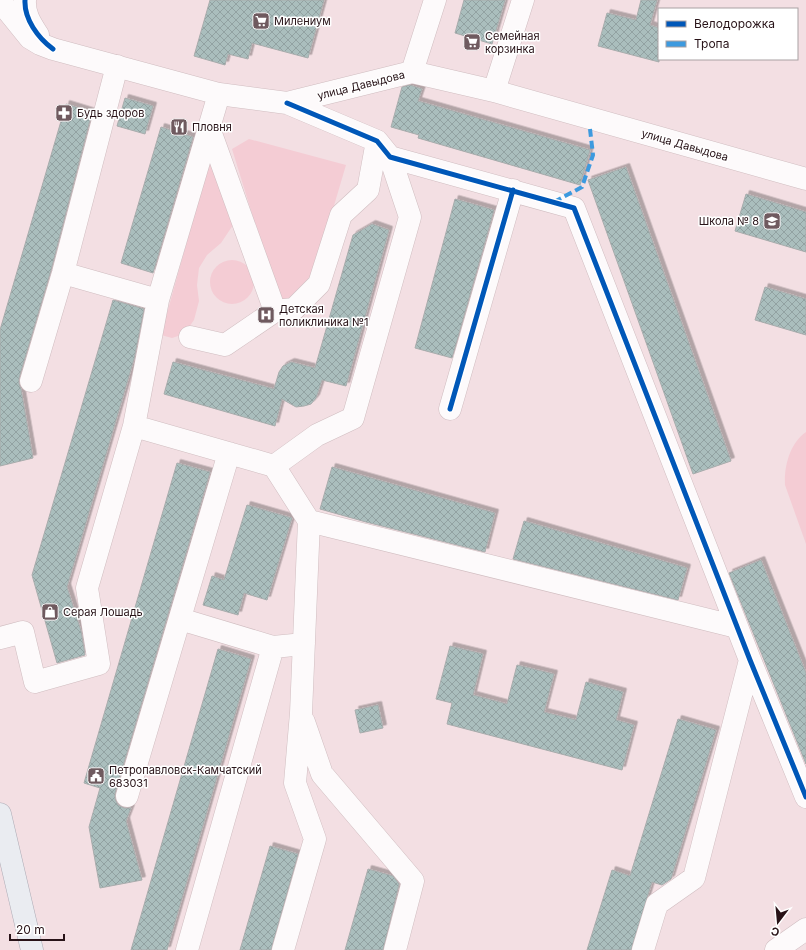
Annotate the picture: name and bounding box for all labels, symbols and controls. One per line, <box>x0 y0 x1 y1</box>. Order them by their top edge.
legend <box>658 8 798 60</box>
supermarket icon: Милениум <box>251 11 271 31</box>
place label: Милениум <box>274 14 331 28</box>
text: Велодорожка <box>694 16 775 31</box>
place label: Семейная корзинка <box>485 29 540 56</box>
supermarket icon: Семейная корзинка <box>462 32 482 52</box>
text: Тропа <box>694 36 729 51</box>
street label: улица Давыдова <box>316 67 406 103</box>
pharmacy icon: Будь здоров <box>54 103 74 123</box>
place label: Будь здоров <box>77 106 144 120</box>
restaurant icon: Пловня <box>169 117 189 137</box>
place label: Пловня <box>192 120 232 134</box>
street label: улица Давыдова <box>640 126 730 164</box>
school or university icon: Школа № 8 <box>762 211 782 231</box>
place label: Школа № 8 <box>699 214 759 228</box>
place label: Детская поликлиника №1 <box>279 302 368 329</box>
hospital icon: Детская поликлиника №1 <box>256 305 276 325</box>
shop icon: Серая Лошадь <box>40 602 60 622</box>
place label: Серая Лошадь <box>63 605 143 619</box>
place label: Петропавловск-Камчатский 683031 <box>109 763 262 790</box>
public building icon: Петропавловск-Камчатский 683031 <box>86 766 106 786</box>
north arrow <box>758 902 798 942</box>
scale bar <box>10 916 64 942</box>
text: 20 m <box>16 922 45 937</box>
text: С <box>769 924 781 939</box>

